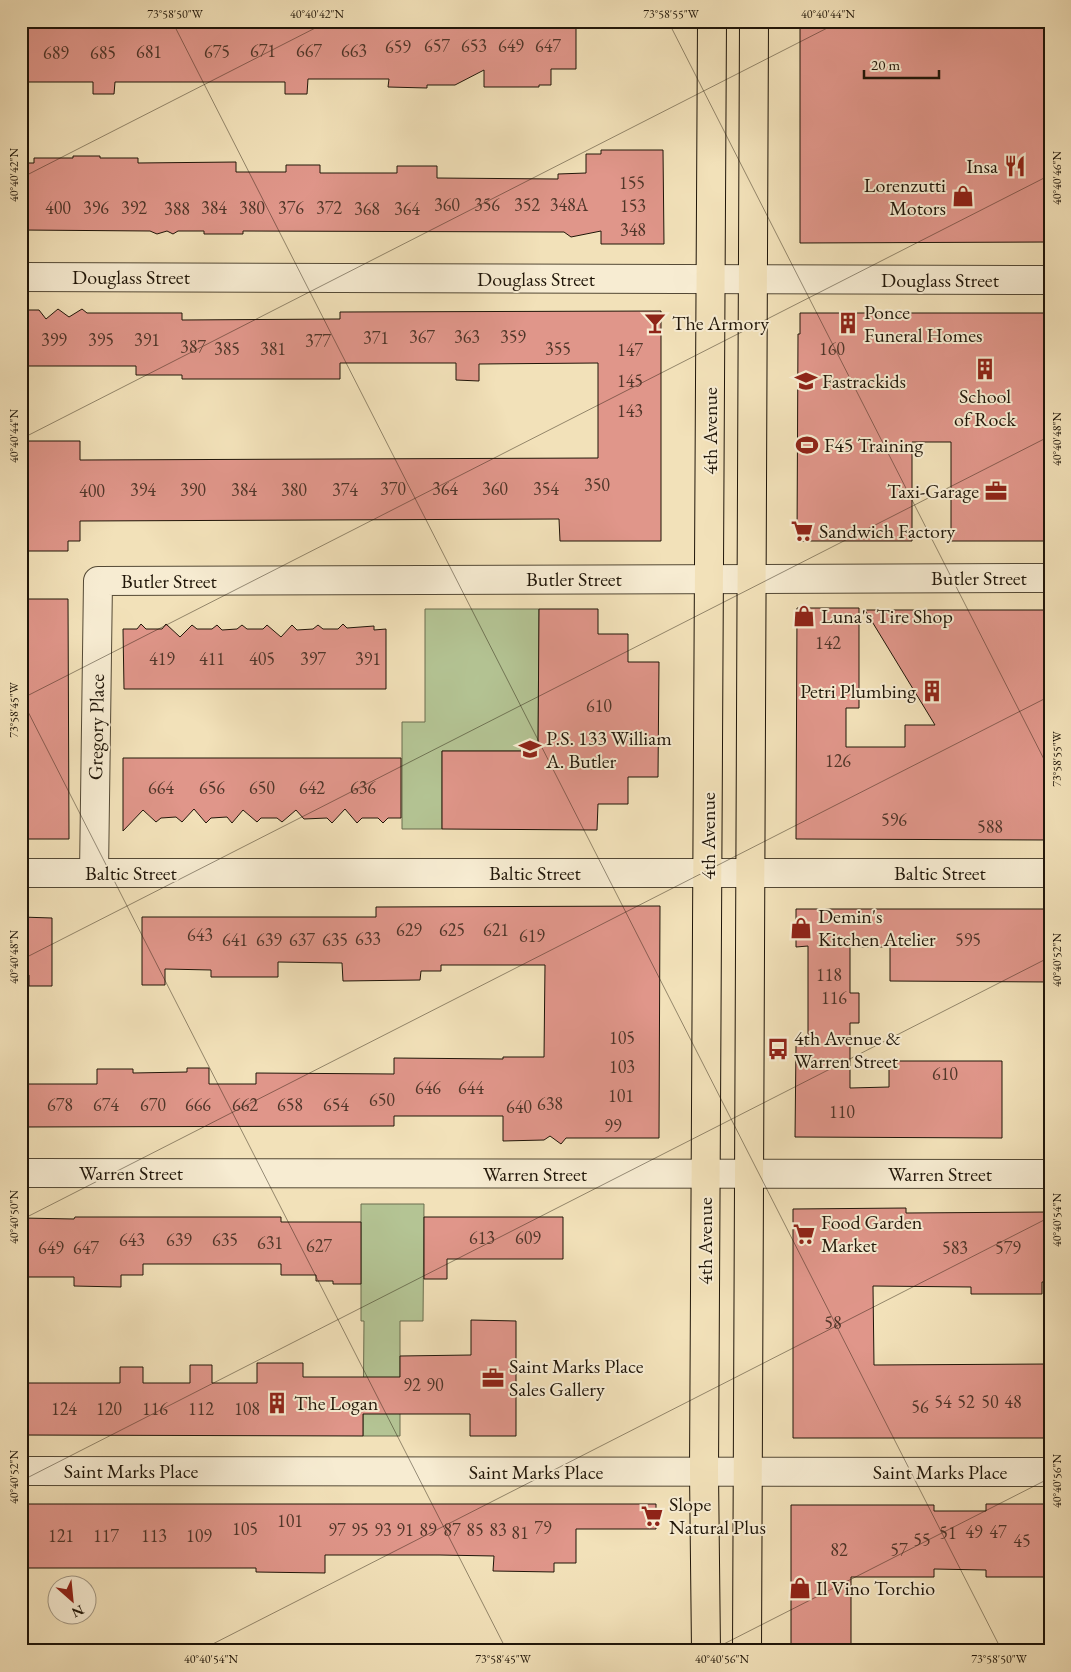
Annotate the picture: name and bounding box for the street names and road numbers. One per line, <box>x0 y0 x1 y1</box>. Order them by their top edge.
street label: Douglass Street <box>72 264 191 290</box>
street label: Douglass Street <box>477 266 596 292</box>
street label: Douglass Street <box>881 267 1000 293</box>
street label: 4th Avenue <box>697 387 723 475</box>
street label: Butler Street <box>931 565 1028 591</box>
street label: Butler Street <box>526 566 623 592</box>
street label: Butler Street <box>121 568 218 594</box>
street label: Gregory Place <box>82 673 110 780</box>
street label: 4th Avenue <box>695 792 721 880</box>
street label: Baltic Street <box>85 860 178 886</box>
street label: Baltic Street <box>489 860 582 886</box>
street label: Baltic Street <box>894 860 987 886</box>
street label: Warren Street <box>79 1160 184 1186</box>
street label: Warren Street <box>483 1161 588 1187</box>
street label: Warren Street <box>888 1161 993 1187</box>
street label: 4th Avenue <box>692 1197 718 1285</box>
street label: Saint Marks Place <box>64 1458 198 1484</box>
street label: Saint Marks Place <box>469 1459 603 1485</box>
street label: Saint Marks Place <box>873 1459 1007 1485</box>

